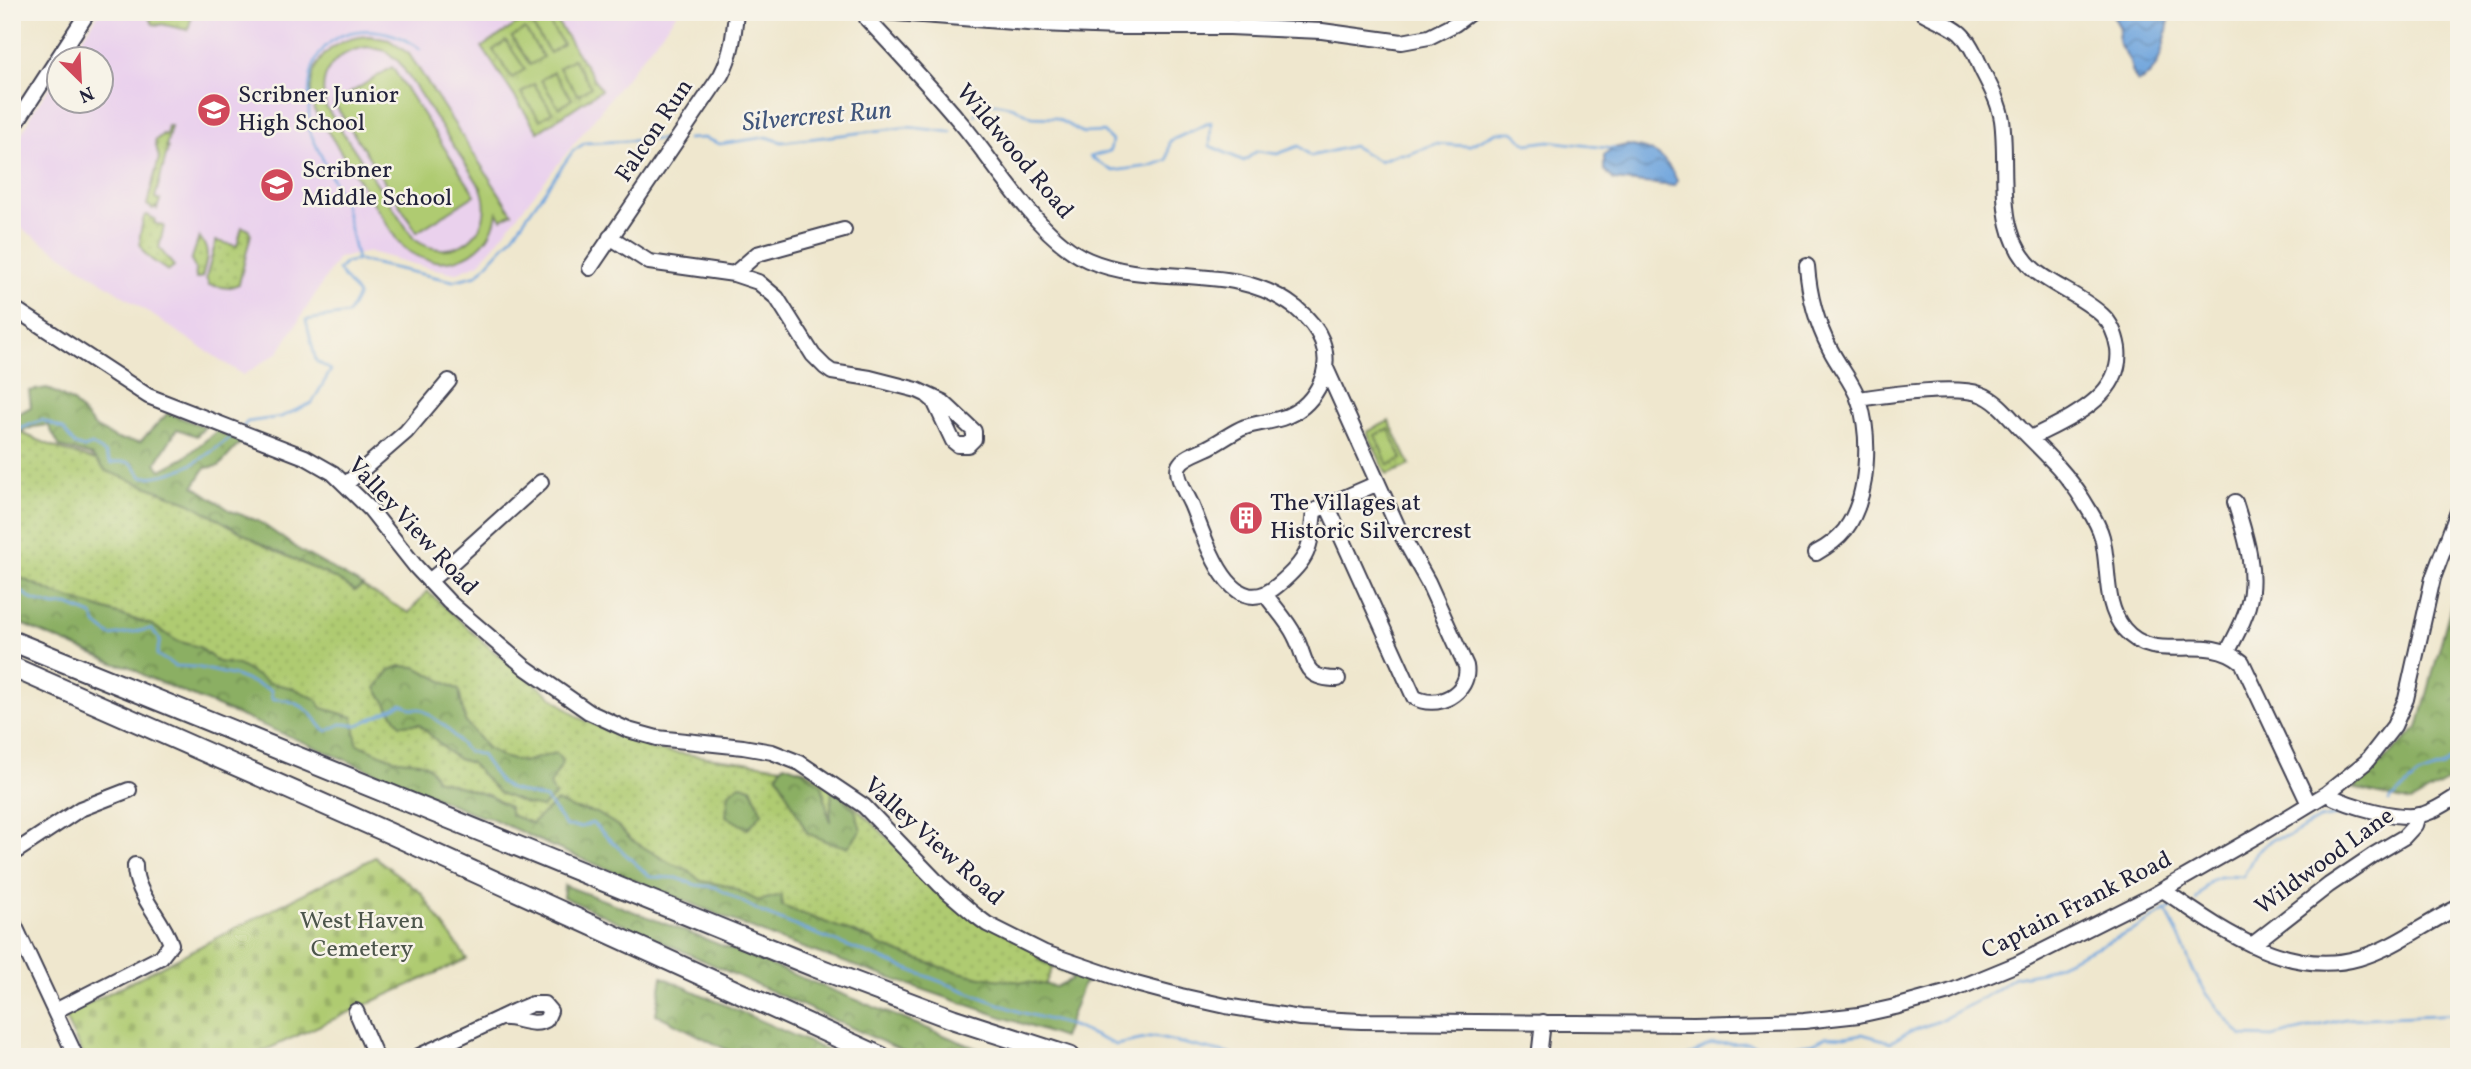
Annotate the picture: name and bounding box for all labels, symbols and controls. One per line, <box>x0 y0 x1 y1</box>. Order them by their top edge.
north arrow <box>46 46 116 116</box>
street label: Falcon Run <box>608 72 702 190</box>
street label: Wildwood Road <box>947 77 1081 227</box>
text: N <box>74 79 98 108</box>
place label: Scribner Junior High School <box>238 79 399 141</box>
school or university icon: Scribner Junior High School <box>195 91 233 129</box>
water label: Silvercrest Run <box>741 93 893 141</box>
place label: Scribner Middle School <box>302 154 452 216</box>
school or university icon: Scribner Middle School <box>258 166 296 204</box>
street label: Valley View Road <box>339 450 485 604</box>
place label: The Villages at Historic Silvercrest <box>1270 487 1472 549</box>
building icon: The Villages at Historic Silvercrest <box>1227 499 1265 537</box>
street label: Valley View Road <box>855 770 1011 914</box>
street label: Wildwood Lane <box>2248 800 2402 924</box>
street label: Captain Frank Road <box>1976 843 2178 969</box>
park label: West Haven Cemetery <box>300 905 424 967</box>

